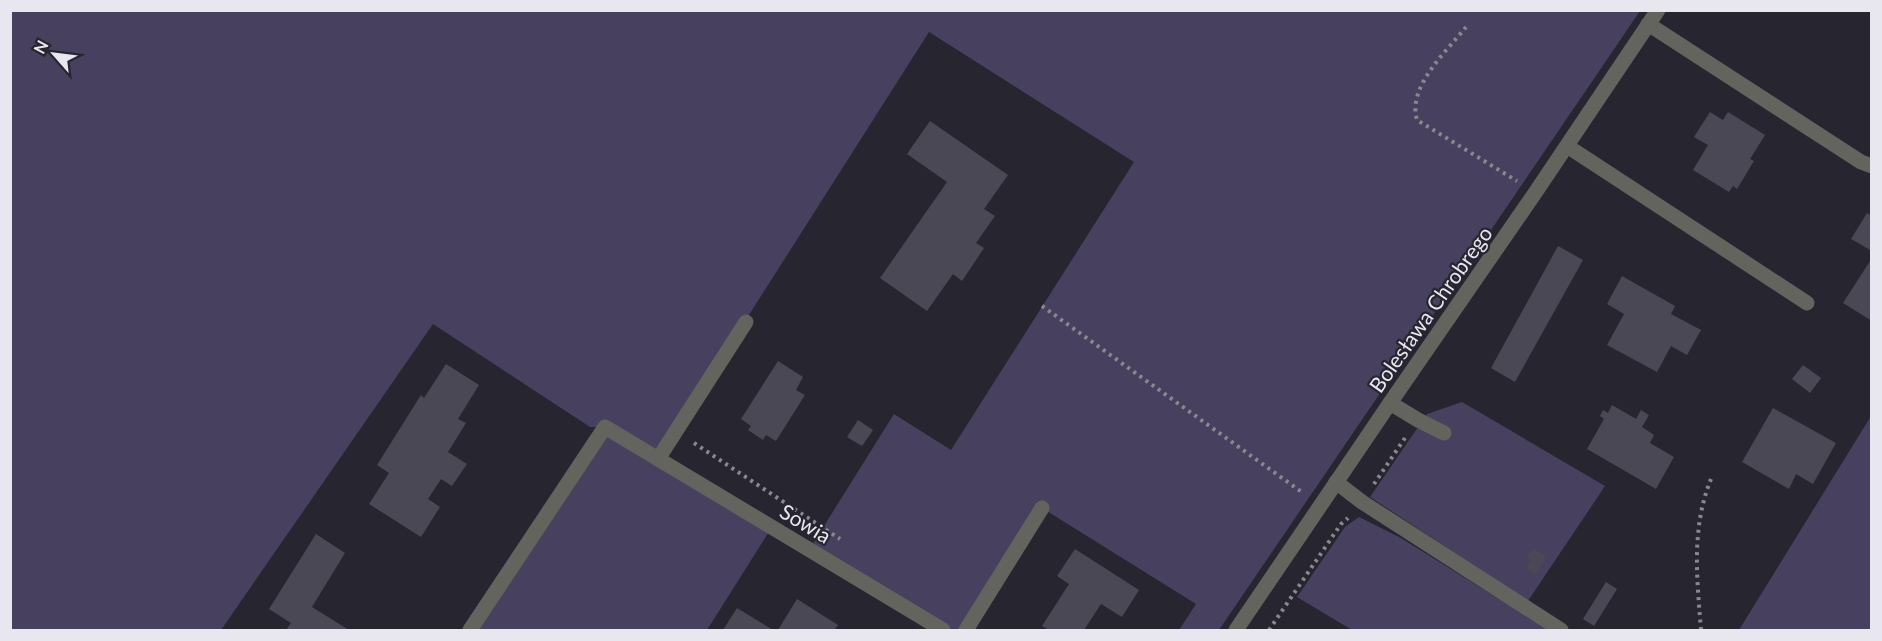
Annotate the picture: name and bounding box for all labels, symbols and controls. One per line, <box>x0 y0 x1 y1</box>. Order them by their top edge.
north arrow <box>24 24 84 84</box>
text: N <box>29 37 52 57</box>
street label: Bolesława Chrobrego <box>1363 221 1497 397</box>
street label: Sowia <box>776 498 836 548</box>

